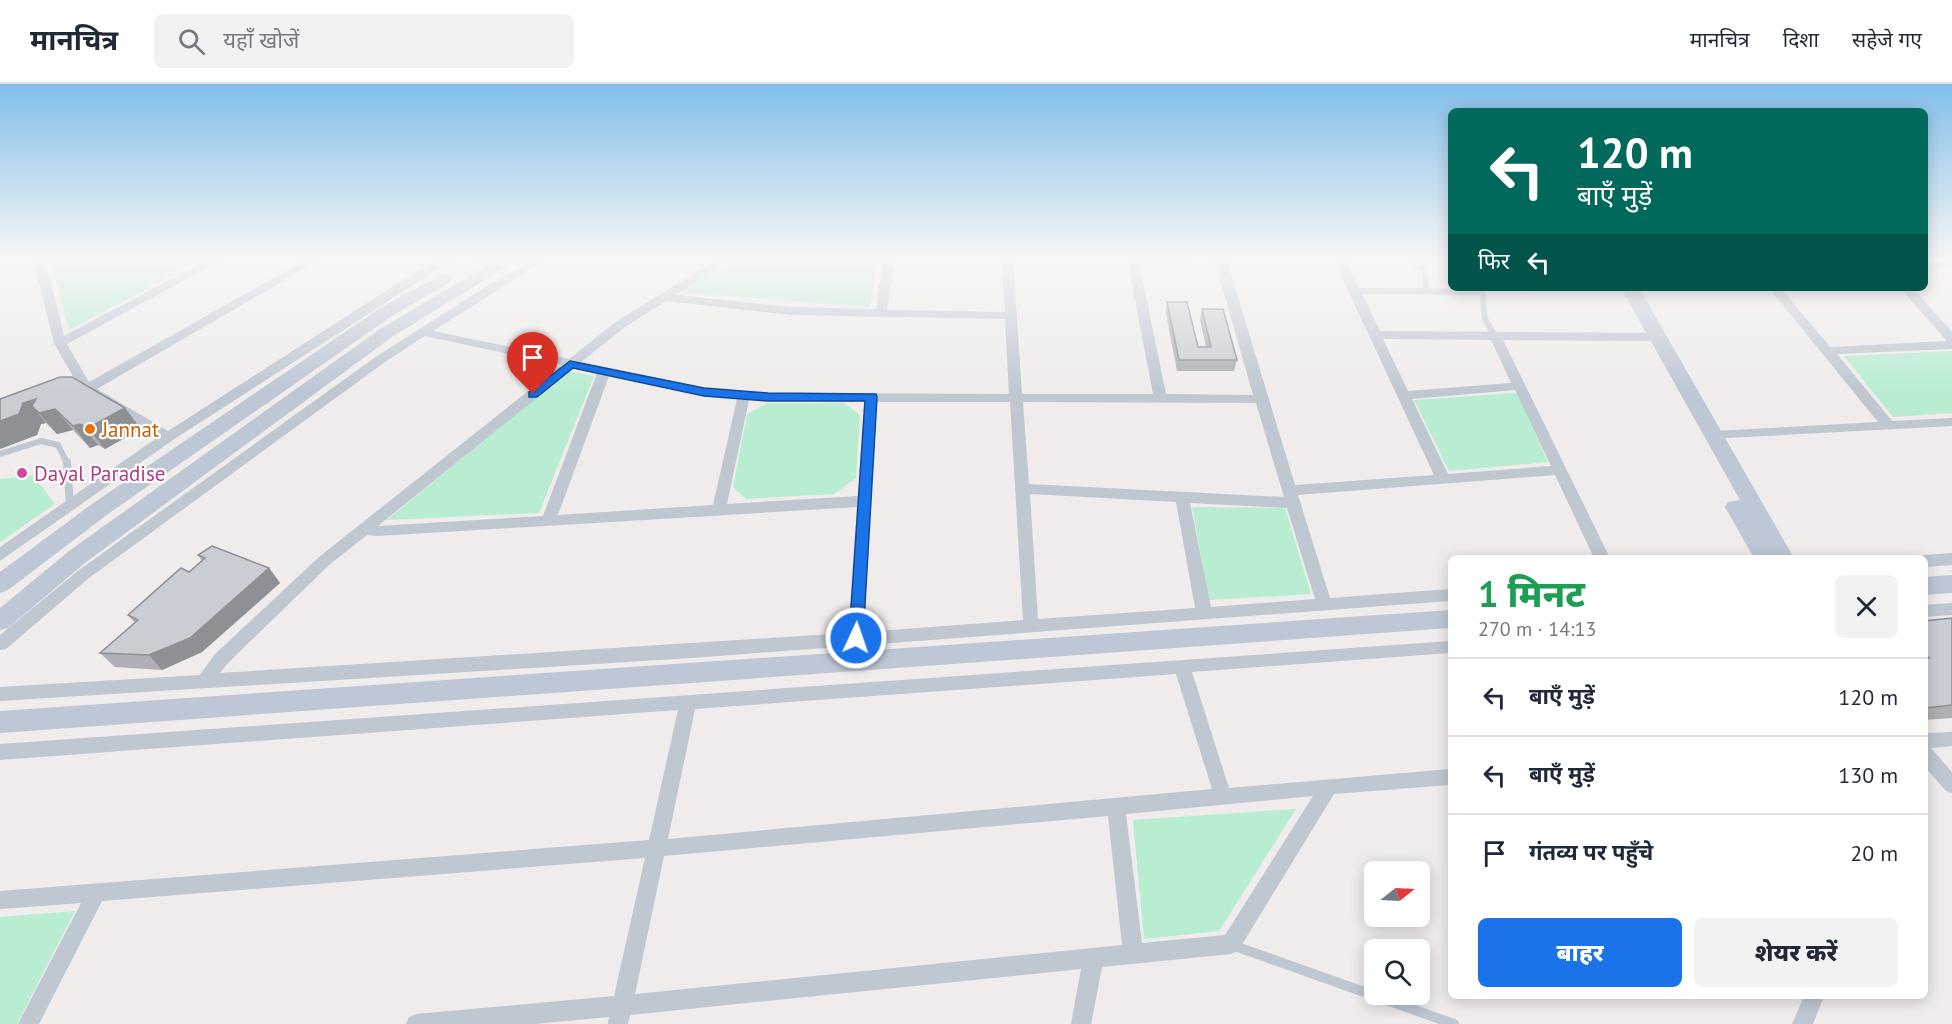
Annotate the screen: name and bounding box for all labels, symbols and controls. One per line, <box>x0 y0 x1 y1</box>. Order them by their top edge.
search box <box>154 14 574 68</box>
text: मानचित्र <box>30 21 118 58</box>
icon: search <box>175 25 208 58</box>
text: यहाँ खोजें <box>223 26 299 54</box>
text: मानचित्र <box>1690 26 1750 53</box>
text: दिशा <box>1783 26 1819 53</box>
text: सहेजे गए <box>1852 26 1922 53</box>
text: 120 m <box>1577 125 1693 180</box>
icon: left <box>1478 132 1556 210</box>
text: बाएँ मुड़ें <box>1577 178 1652 212</box>
icon: left <box>1522 246 1555 279</box>
text: फिर <box>1478 247 1510 275</box>
pin <box>507 332 558 394</box>
icon: arrive <box>516 341 549 374</box>
place label: Jannat <box>101 416 159 443</box>
marker: Jannat <box>83 422 97 436</box>
place label: Dayal Paradise <box>34 460 166 487</box>
marker: Dayal Paradise <box>15 466 29 480</box>
text: 1 मिनट <box>1478 570 1585 617</box>
button: close <box>1835 575 1898 638</box>
position arrow <box>824 606 888 670</box>
text: 270 m · 14:13 <box>1478 616 1596 642</box>
icon: left <box>1478 681 1511 714</box>
text: बाएँ मुड़ें <box>1529 682 1595 710</box>
text: 120 m <box>1838 683 1898 711</box>
icon: left <box>1478 759 1511 792</box>
text: बाएँ मुड़ें <box>1529 760 1595 788</box>
text: 130 m <box>1838 761 1898 789</box>
icon: arrive <box>1478 837 1511 870</box>
text: गंतव्य पर पहुँचे <box>1529 838 1653 866</box>
text: 20 m <box>1850 839 1898 867</box>
north arrow <box>1364 861 1430 927</box>
map controls <box>1364 861 1430 1005</box>
button: बाहर <box>1478 918 1682 987</box>
button: शेयर करें <box>1694 918 1898 987</box>
button: search <box>1364 939 1430 1005</box>

